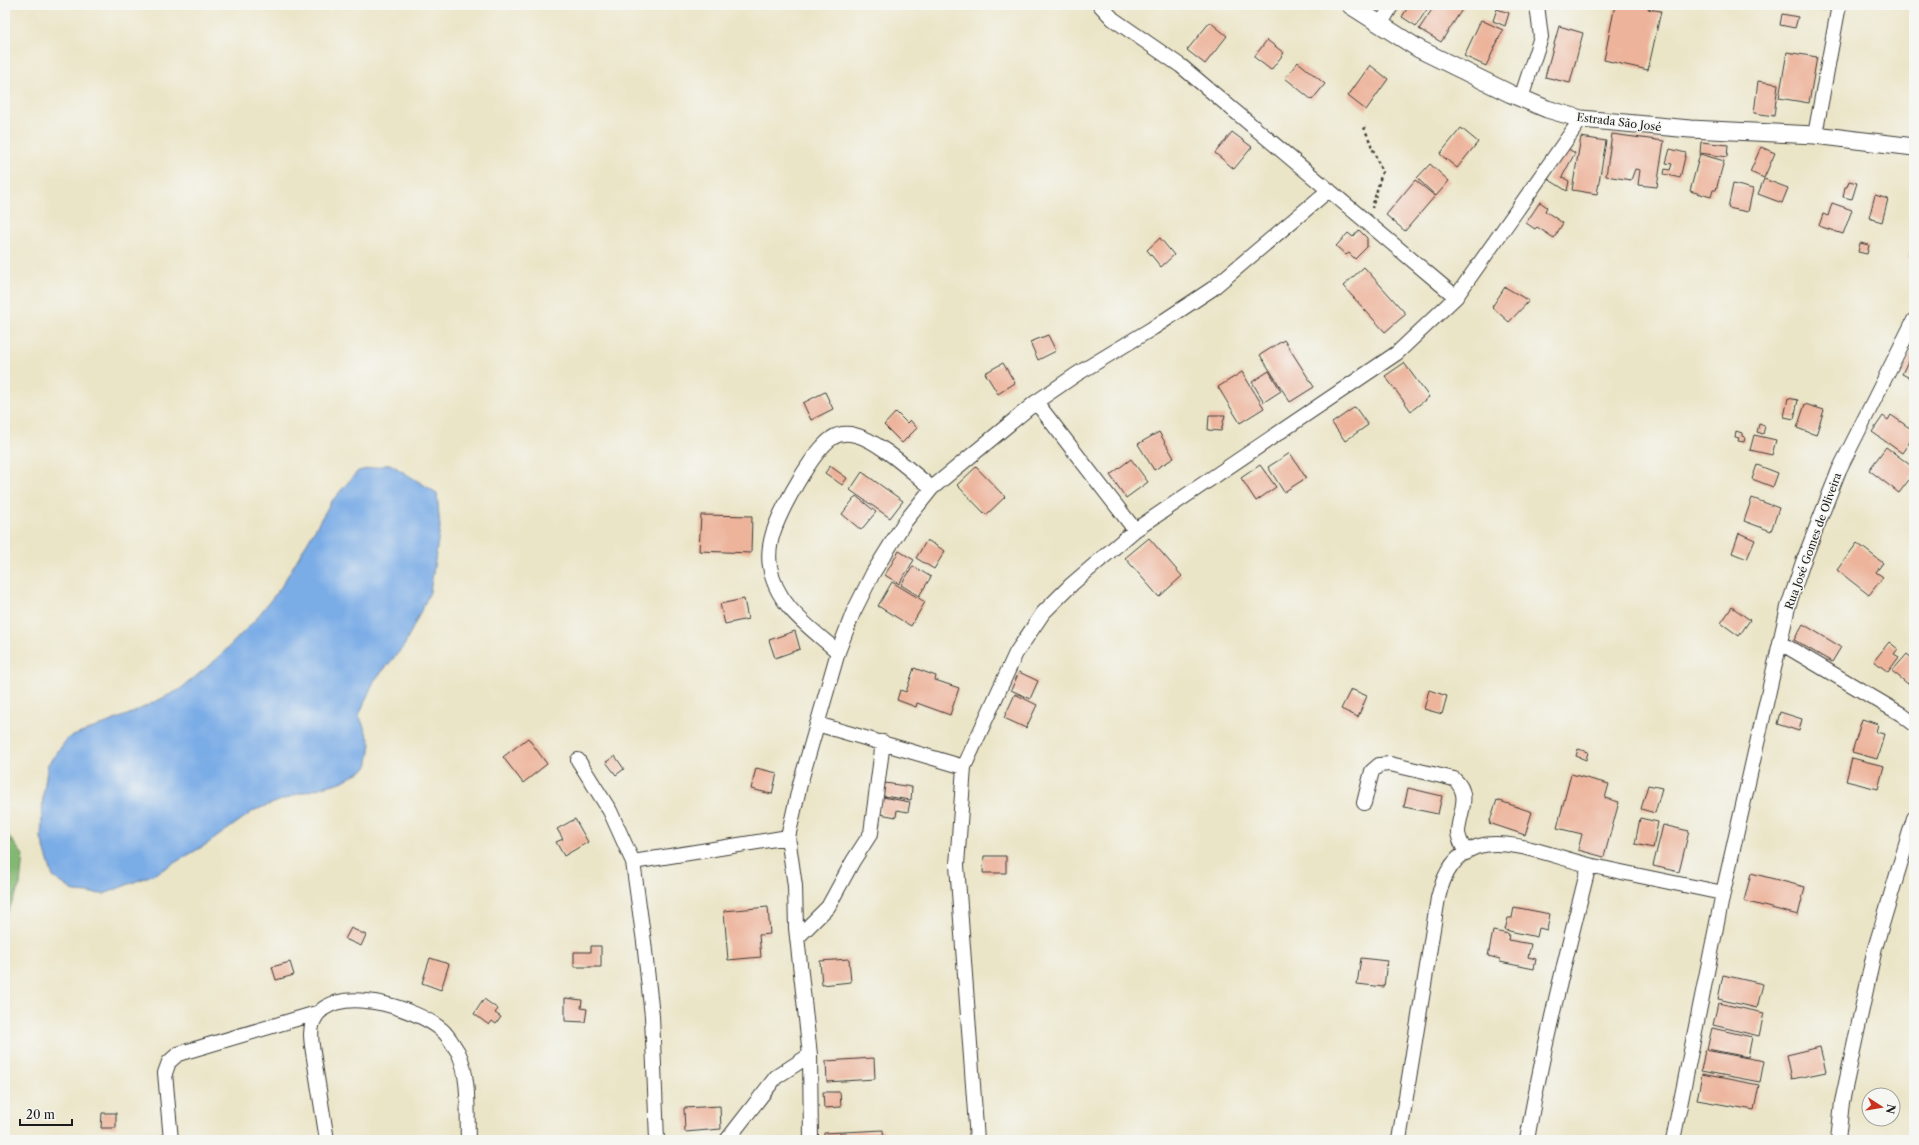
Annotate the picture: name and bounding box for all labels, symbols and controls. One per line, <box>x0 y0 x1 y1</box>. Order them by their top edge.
street label: Estrada São José <box>1576 110 1662 134</box>
street label: Rua José Gomes de Oliveira <box>1782 471 1844 611</box>
north arrow <box>1861 1087 1901 1127</box>
scale bar <box>20 1101 72 1127</box>
text: N <box>1883 1103 1899 1116</box>
text: 20 m <box>26 1107 55 1122</box>

